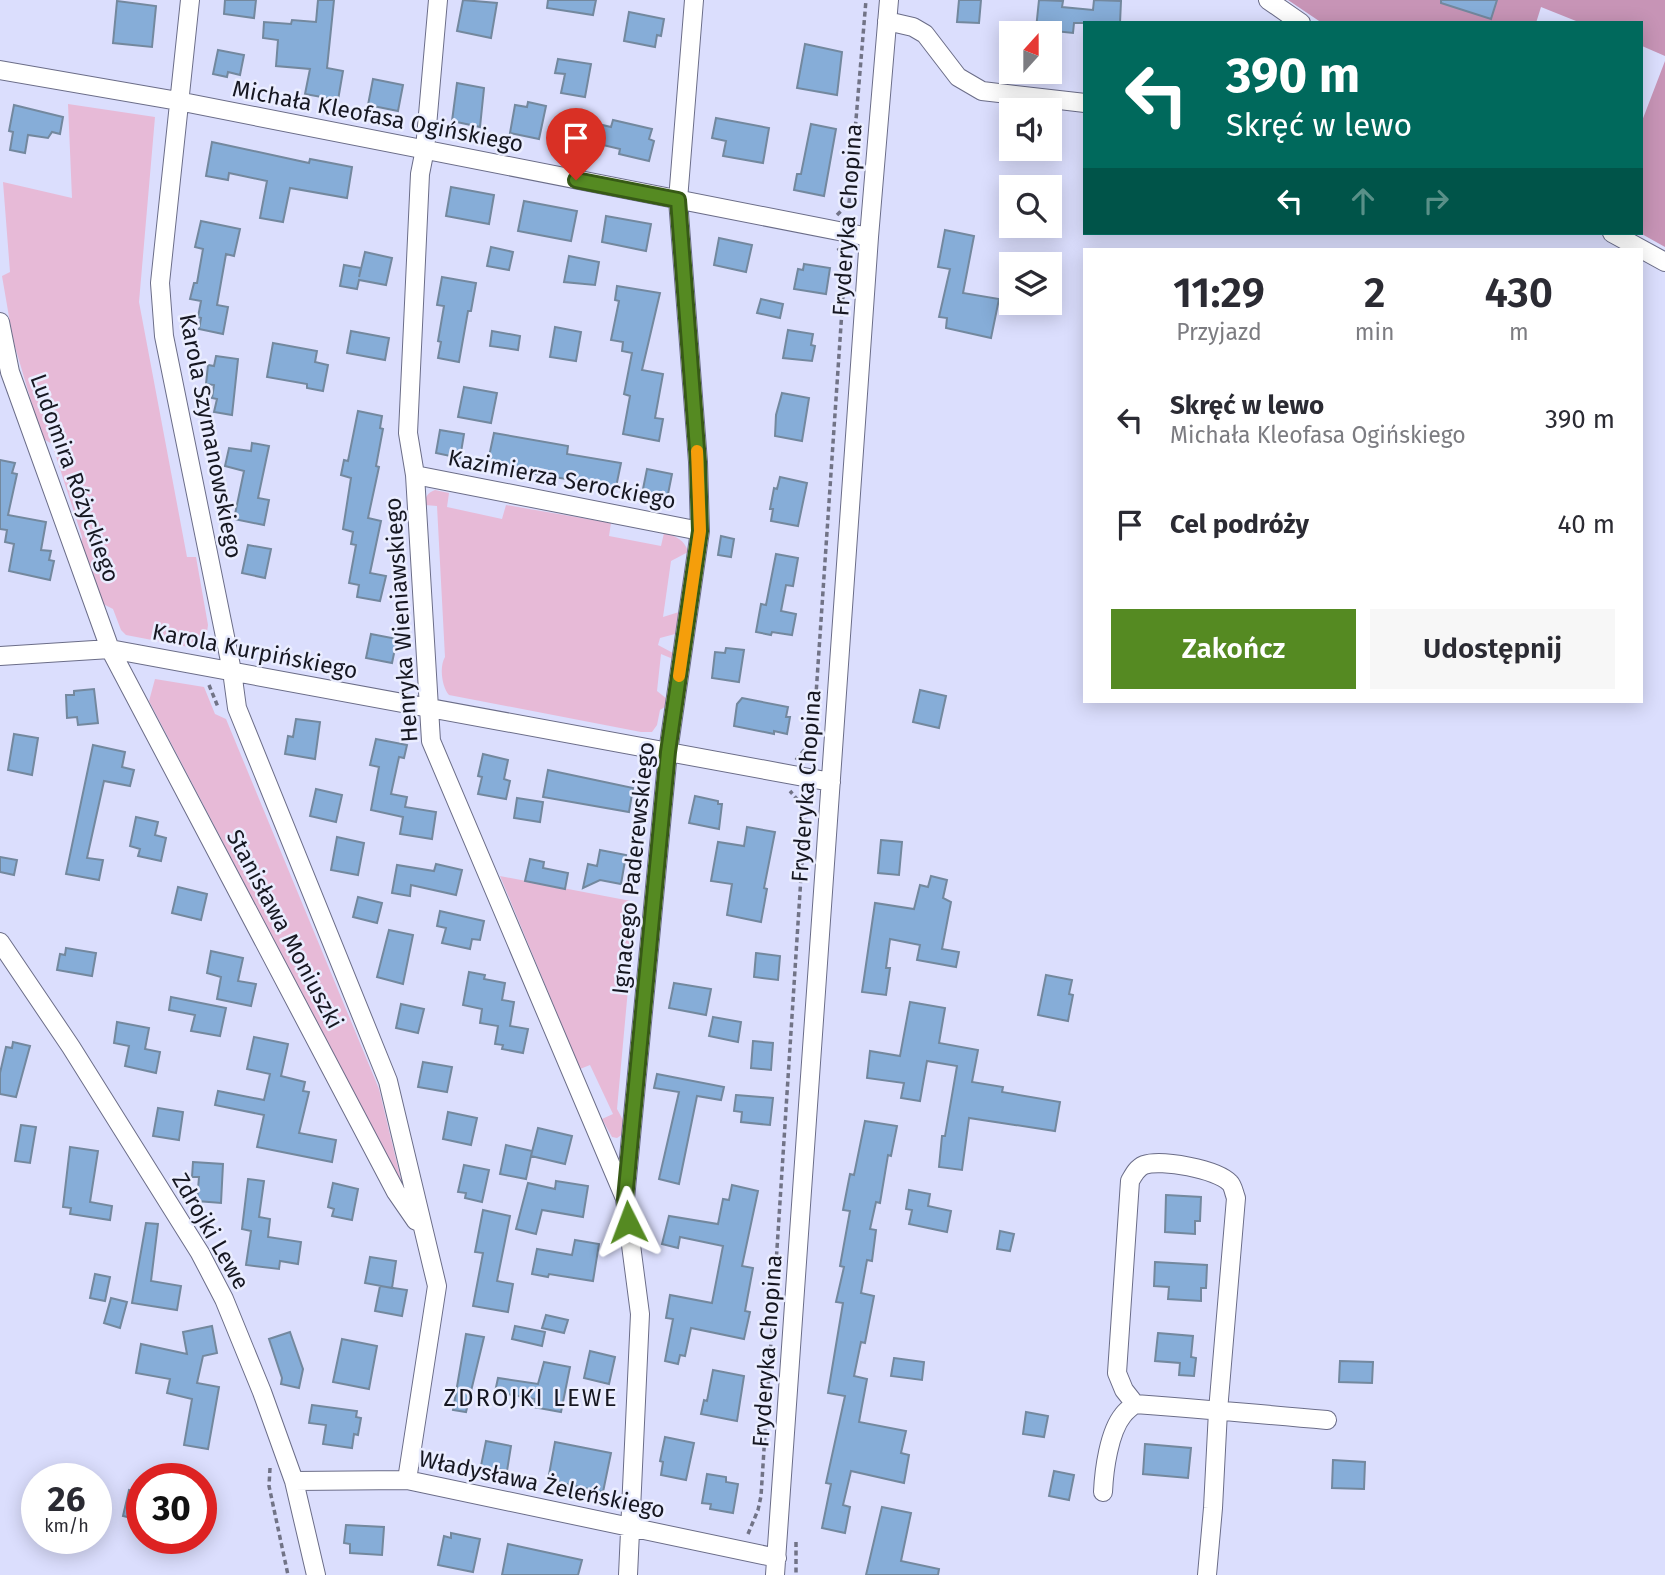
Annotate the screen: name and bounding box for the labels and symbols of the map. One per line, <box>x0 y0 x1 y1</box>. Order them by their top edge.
north arrow <box>999 21 1062 84</box>
street label: Michała Kleofasa Ogińskiego <box>230 74 526 158</box>
pin <box>546 108 606 180</box>
street label: Fryderyka Chopina <box>826 123 868 317</box>
street label: Karola Szymanowskiego <box>174 311 248 561</box>
street label: Ludomira Różyckiego <box>24 370 126 586</box>
street label: Kazimierza Serockiego <box>446 443 678 515</box>
street label: Henryka Wieniawskiego <box>378 497 424 743</box>
street label: Karola Kurpińskiego <box>150 617 360 685</box>
street label: Fryderyka Chopina <box>785 689 827 883</box>
street label: Ignacego Paderewskiego <box>606 740 660 996</box>
street label: Stanisława Moniuszki <box>221 825 349 1033</box>
street label: Zdrojki Lewe <box>166 1168 256 1294</box>
position arrow <box>591 1185 665 1259</box>
street label: Fryderyka Chopina <box>746 1254 788 1448</box>
district label: ZDROJKI LEWE <box>443 1384 619 1412</box>
street label: Władysława Żeleńskiego <box>416 1444 668 1524</box>
speed limit sign: 30 <box>126 1463 217 1554</box>

